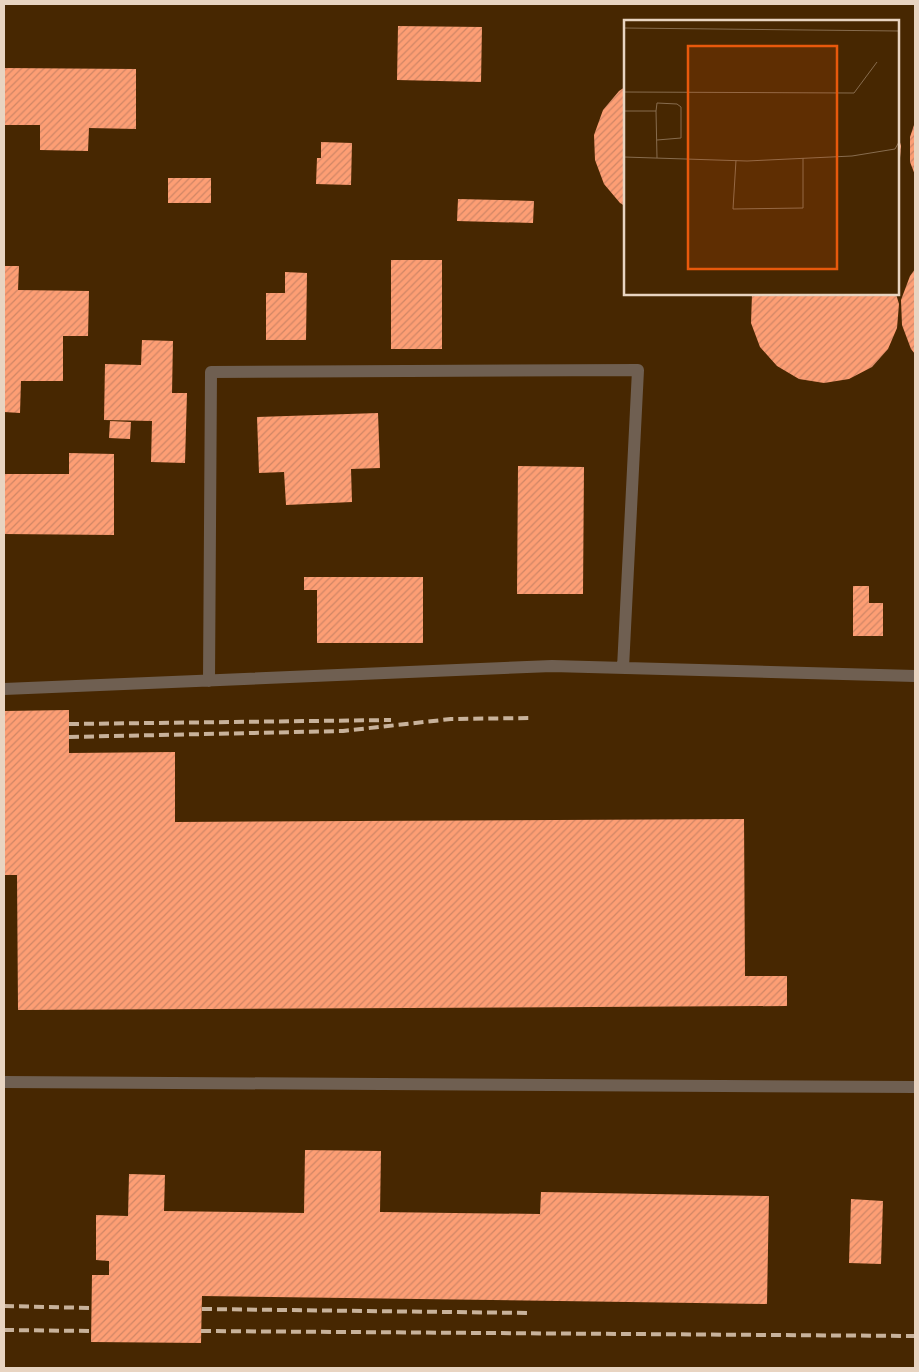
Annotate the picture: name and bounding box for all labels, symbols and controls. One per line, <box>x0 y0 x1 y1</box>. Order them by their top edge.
inset map <box>624 20 899 295</box>

